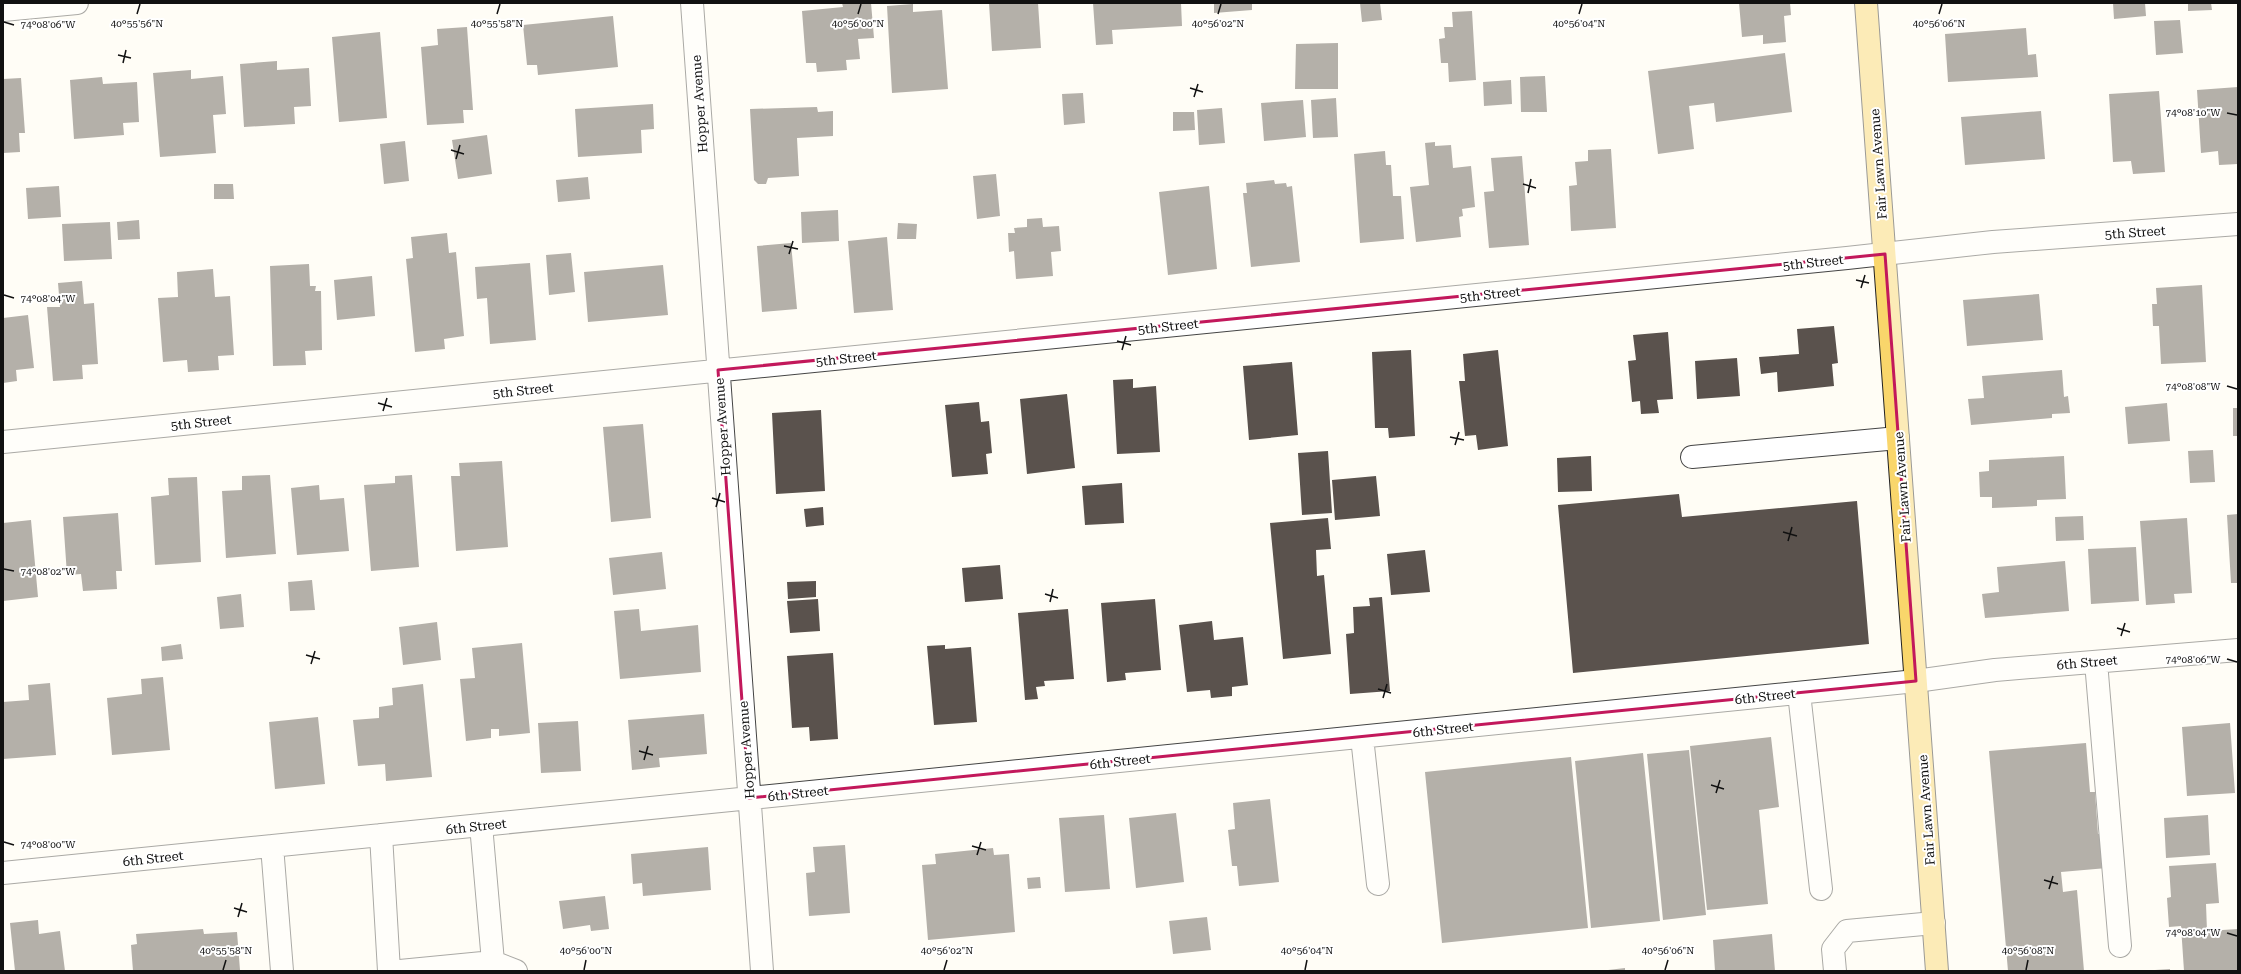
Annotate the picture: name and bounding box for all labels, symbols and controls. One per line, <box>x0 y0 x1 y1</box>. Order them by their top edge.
text: 40°55'56"N <box>111 18 163 29</box>
text: 40°55'58"N <box>471 18 523 29</box>
text: 40°56'00"N <box>832 18 884 29</box>
text: 40°56'02"N <box>1192 18 1244 29</box>
text: 40°56'04"N <box>1553 18 1605 29</box>
text: 40°56'06"N <box>1913 18 1965 29</box>
text: 74°08'06"W <box>21 19 76 30</box>
street label: Hopper Avenue <box>689 55 710 153</box>
text: 74°08'10"W <box>2166 107 2221 118</box>
street label: Fair Lawn Avenue <box>1867 108 1890 220</box>
street label: 5th Street <box>2104 223 2166 242</box>
street label: 5th Street <box>1782 252 1844 273</box>
street label: 5th Street <box>1459 284 1521 305</box>
text: 74°08'04"W <box>21 293 76 304</box>
street label: 5th Street <box>1137 316 1199 337</box>
street label: 5th Street <box>815 348 877 369</box>
street label: Hopper Avenue <box>712 378 733 476</box>
street label: 5th Street <box>492 380 554 401</box>
text: 74°08'08"W <box>2166 381 2221 392</box>
street label: 5th Street <box>170 412 232 433</box>
street label: Fair Lawn Avenue <box>1891 431 1914 543</box>
text: 74°08'02"W <box>21 566 76 577</box>
street label: 6th Street <box>2056 652 2118 673</box>
text: 74°08'06"W <box>2166 654 2221 665</box>
street label: 6th Street <box>1734 686 1796 707</box>
street label: Hopper Avenue <box>736 701 757 799</box>
street label: 6th Street <box>1412 719 1474 740</box>
street label: 6th Street <box>1089 751 1151 772</box>
street label: Fair Lawn Avenue <box>1915 754 1938 866</box>
street label: 6th Street <box>767 783 829 804</box>
street label: 6th Street <box>445 816 507 837</box>
text: 74°08'00"W <box>21 839 76 850</box>
street label: 6th Street <box>122 848 184 869</box>
text: 74°08'04"W <box>2166 927 2221 938</box>
text: 40°55'58"N <box>200 945 252 956</box>
text: 40°56'00"N <box>560 945 612 956</box>
text: 40°56'02"N <box>921 945 973 956</box>
text: 40°56'04"N <box>1281 945 1333 956</box>
text: 40°56'06"N <box>1642 945 1694 956</box>
text: 40°56'08"N <box>2002 945 2054 956</box>

